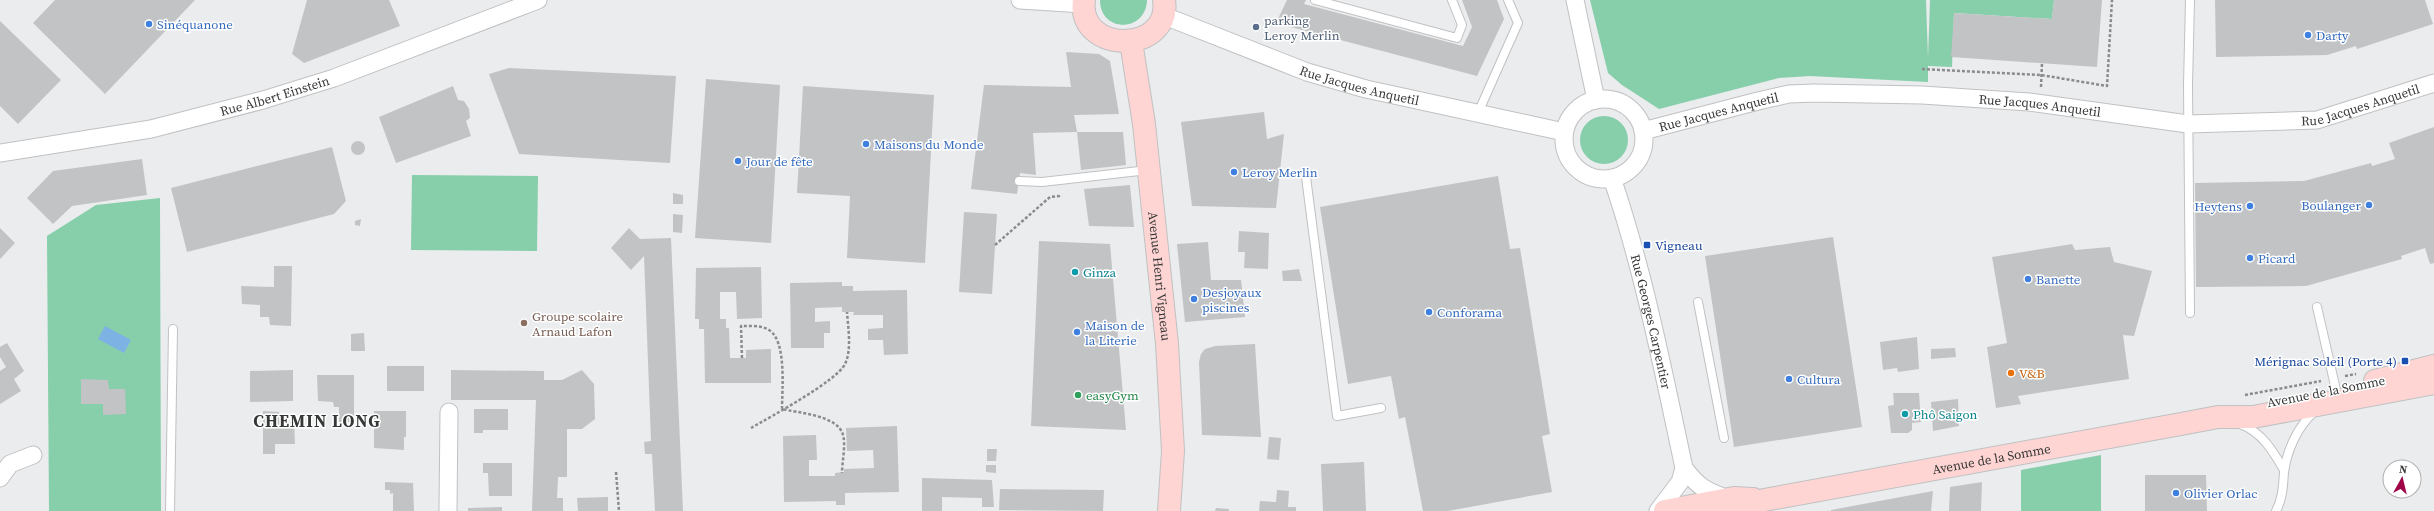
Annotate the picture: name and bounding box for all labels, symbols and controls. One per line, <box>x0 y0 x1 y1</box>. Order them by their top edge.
place label: parking Leroy Merlin <box>1264 12 1340 44</box>
place label: Sinéquanone <box>157 16 233 33</box>
marker: Sinéquanone <box>144 19 154 29</box>
marker: parking Leroy Merlin <box>1251 22 1261 32</box>
place label: Darty <box>2316 27 2349 44</box>
marker: Darty <box>2303 30 2313 40</box>
street label: Rue Jacques Anquetil <box>1297 62 1421 109</box>
street label: Rue Albert Einstein <box>218 72 332 120</box>
street label: Rue Jacques Anquetil <box>2301 80 2422 129</box>
street label: Rue Jacques Anquetil <box>1657 89 1780 136</box>
street label: Rue Jacques Anquetil <box>1978 91 2102 121</box>
place label: Maisons du Monde <box>874 136 984 153</box>
marker: Maisons du Monde <box>861 139 871 149</box>
place label: Jour de fête <box>745 153 813 170</box>
marker: Jour de fête <box>733 156 743 166</box>
place label: Leroy Merlin <box>1242 164 1318 181</box>
marker: Leroy Merlin <box>1229 167 1239 177</box>
place label: Boulanger <box>2301 197 2361 214</box>
place label: Heytens <box>2194 198 2242 215</box>
marker: Boulanger <box>2364 200 2374 210</box>
marker: Heytens <box>2245 201 2255 211</box>
street label: Avenue Henri Vigneau <box>1144 211 1175 342</box>
place label: Vigneau <box>1655 237 1703 254</box>
marker: Vigneau <box>1642 240 1652 250</box>
place label: Picard <box>2258 250 2296 267</box>
street label: Rue Georges Carpentier <box>1627 252 1675 391</box>
marker: Picard <box>2245 253 2255 263</box>
place label: Ginza <box>1083 264 1117 281</box>
marker: Ginza <box>1070 267 1080 277</box>
place label: Banette <box>2036 271 2081 288</box>
marker: Banette <box>2023 274 2033 284</box>
place label: Desjoyaux piscines <box>1202 284 1262 316</box>
marker: Desjoyaux piscines <box>1189 294 1199 304</box>
place label: Conforama <box>1437 304 1502 321</box>
marker: Conforama <box>1424 307 1434 317</box>
place label: Groupe scolaire Arnaud Lafon <box>532 308 624 340</box>
place label: Maison de la Literie <box>1085 317 1145 349</box>
marker: Groupe scolaire Arnaud Lafon <box>519 318 529 328</box>
marker: Maison de la Literie <box>1072 327 1082 337</box>
place label: Mérignac Soleil (Porte 4) <box>2255 353 2397 370</box>
marker: Mérignac Soleil (Porte 4) <box>2400 356 2410 366</box>
place label: V&B <box>2019 365 2045 382</box>
marker: V&B <box>2006 368 2016 378</box>
place label: Cultura <box>1797 371 1841 388</box>
street label: Avenue de la Somme <box>2266 372 2387 411</box>
marker: Cultura <box>1784 374 1794 384</box>
place label: easyGym <box>1086 387 1139 404</box>
marker: easyGym <box>1073 390 1083 400</box>
place label: Phô Saigon <box>1913 406 1978 423</box>
district label: CHEMIN LONG <box>253 409 381 433</box>
marker: Phô Saigon <box>1900 409 1910 419</box>
street label: Avenue de la Somme <box>1931 440 2052 478</box>
north arrow <box>2382 459 2422 499</box>
text: N <box>2398 462 2408 478</box>
place label: Olivier Orlac <box>2184 485 2258 502</box>
marker: Olivier Orlac <box>2171 488 2181 498</box>

